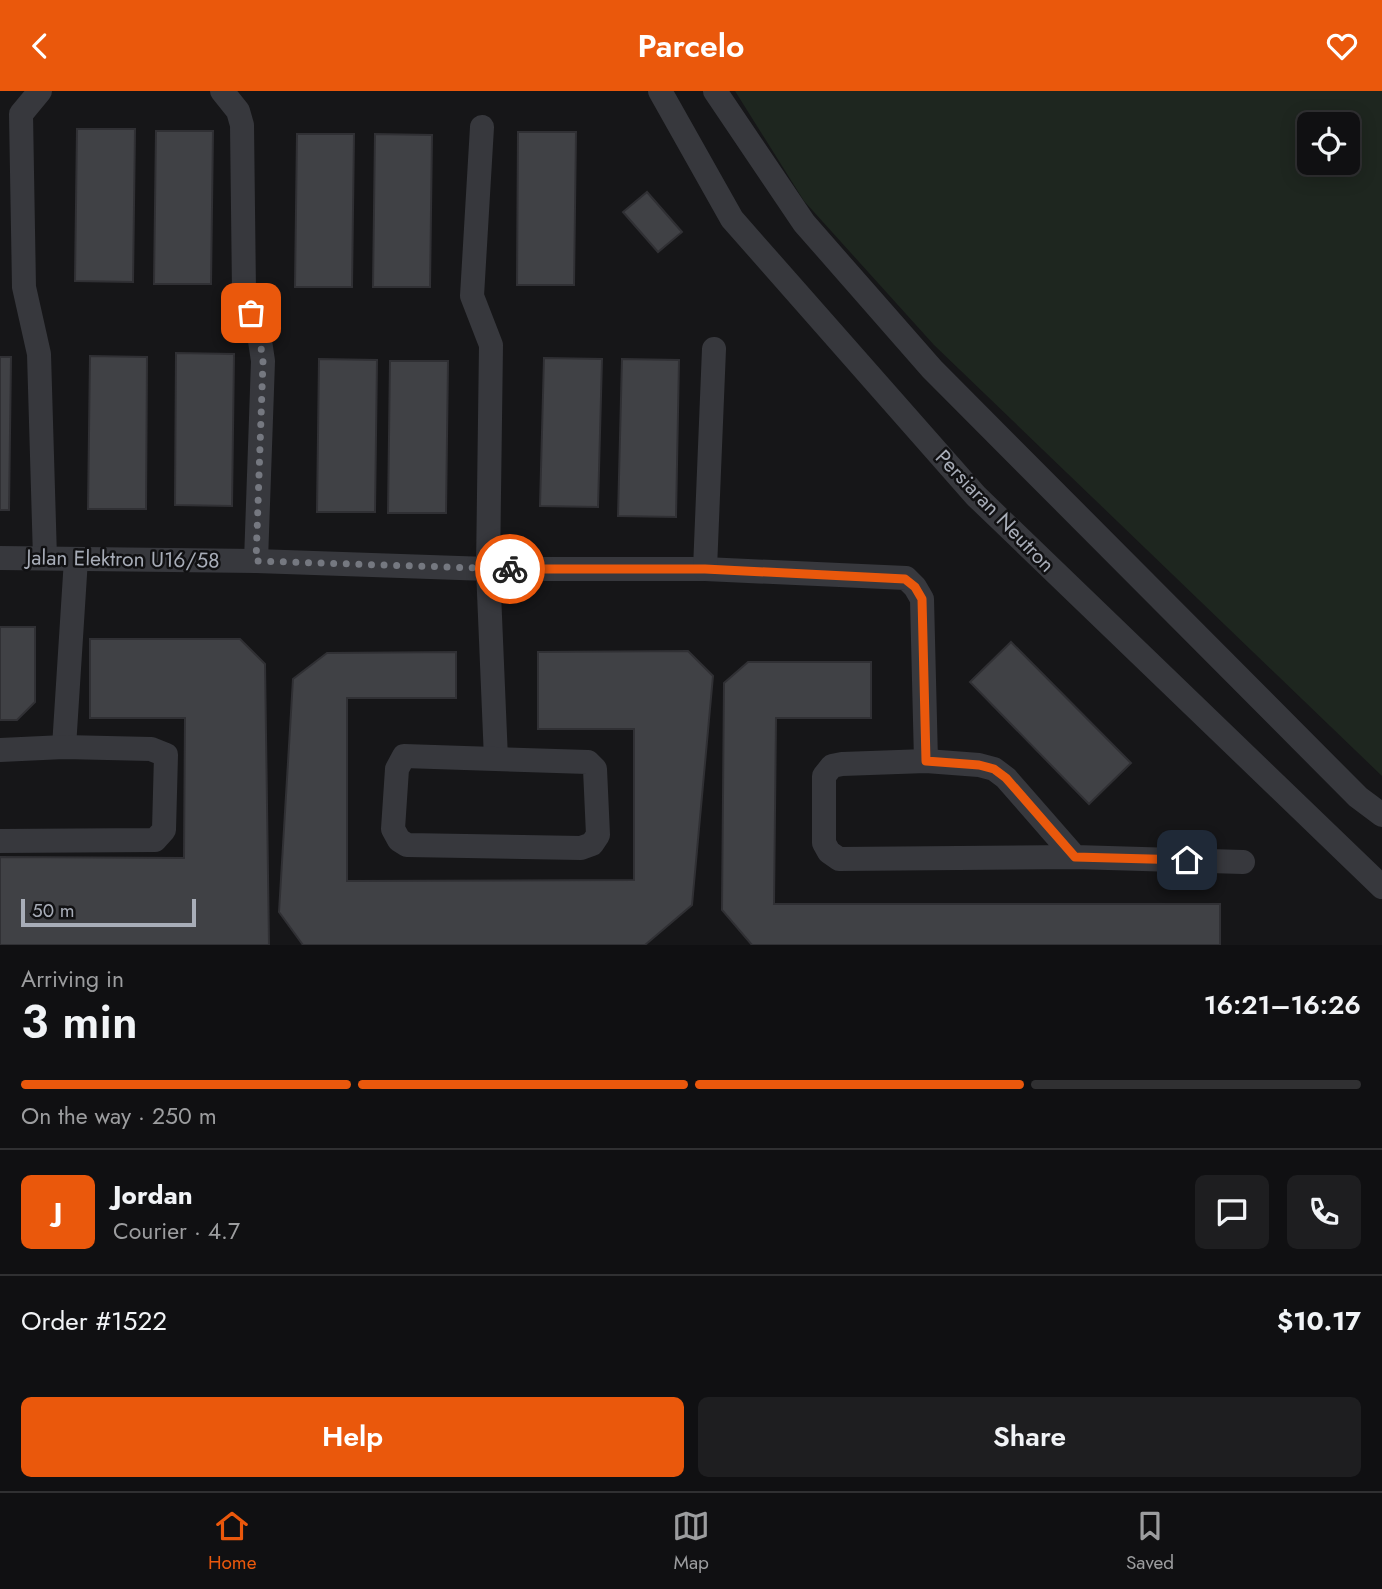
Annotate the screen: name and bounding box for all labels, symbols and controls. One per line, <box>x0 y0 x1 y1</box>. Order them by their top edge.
text: Parcelo <box>638 23 744 69</box>
icon: back <box>21 27 59 65</box>
icon: heart <box>1323 27 1361 65</box>
map controls <box>1297 112 1360 175</box>
button: locate <box>1297 112 1360 175</box>
pin <box>221 283 281 343</box>
icon: bag <box>232 294 270 332</box>
street label: Persiaran Neutron <box>929 443 1061 579</box>
courier <box>475 534 545 604</box>
street label: Jalan Elektron U16/58 <box>23 542 220 576</box>
icon: bike <box>491 550 529 588</box>
pin <box>1157 830 1217 890</box>
icon: home <box>1168 841 1206 879</box>
scale bar <box>21 896 196 928</box>
text: 50 m <box>32 897 75 924</box>
text: Arriving in <box>21 962 124 996</box>
text: 16:21–16:26 <box>1204 986 1361 1024</box>
text: 3 min <box>21 989 138 1055</box>
text: On the way · 250 m <box>21 1099 217 1133</box>
button: chat <box>1195 1175 1269 1249</box>
button: phone <box>1287 1175 1361 1249</box>
text: Jordan <box>113 1176 193 1214</box>
text: J <box>54 1193 62 1231</box>
text: Courier · 4.7 <box>113 1214 240 1248</box>
text: Order #1522 <box>21 1302 167 1340</box>
text: $10.17 <box>1277 1302 1361 1340</box>
button: Help <box>21 1397 684 1477</box>
button: Share <box>698 1397 1361 1477</box>
tab: Home <box>208 1507 256 1576</box>
tab: Map <box>672 1507 710 1576</box>
tab: Saved <box>1126 1507 1174 1576</box>

